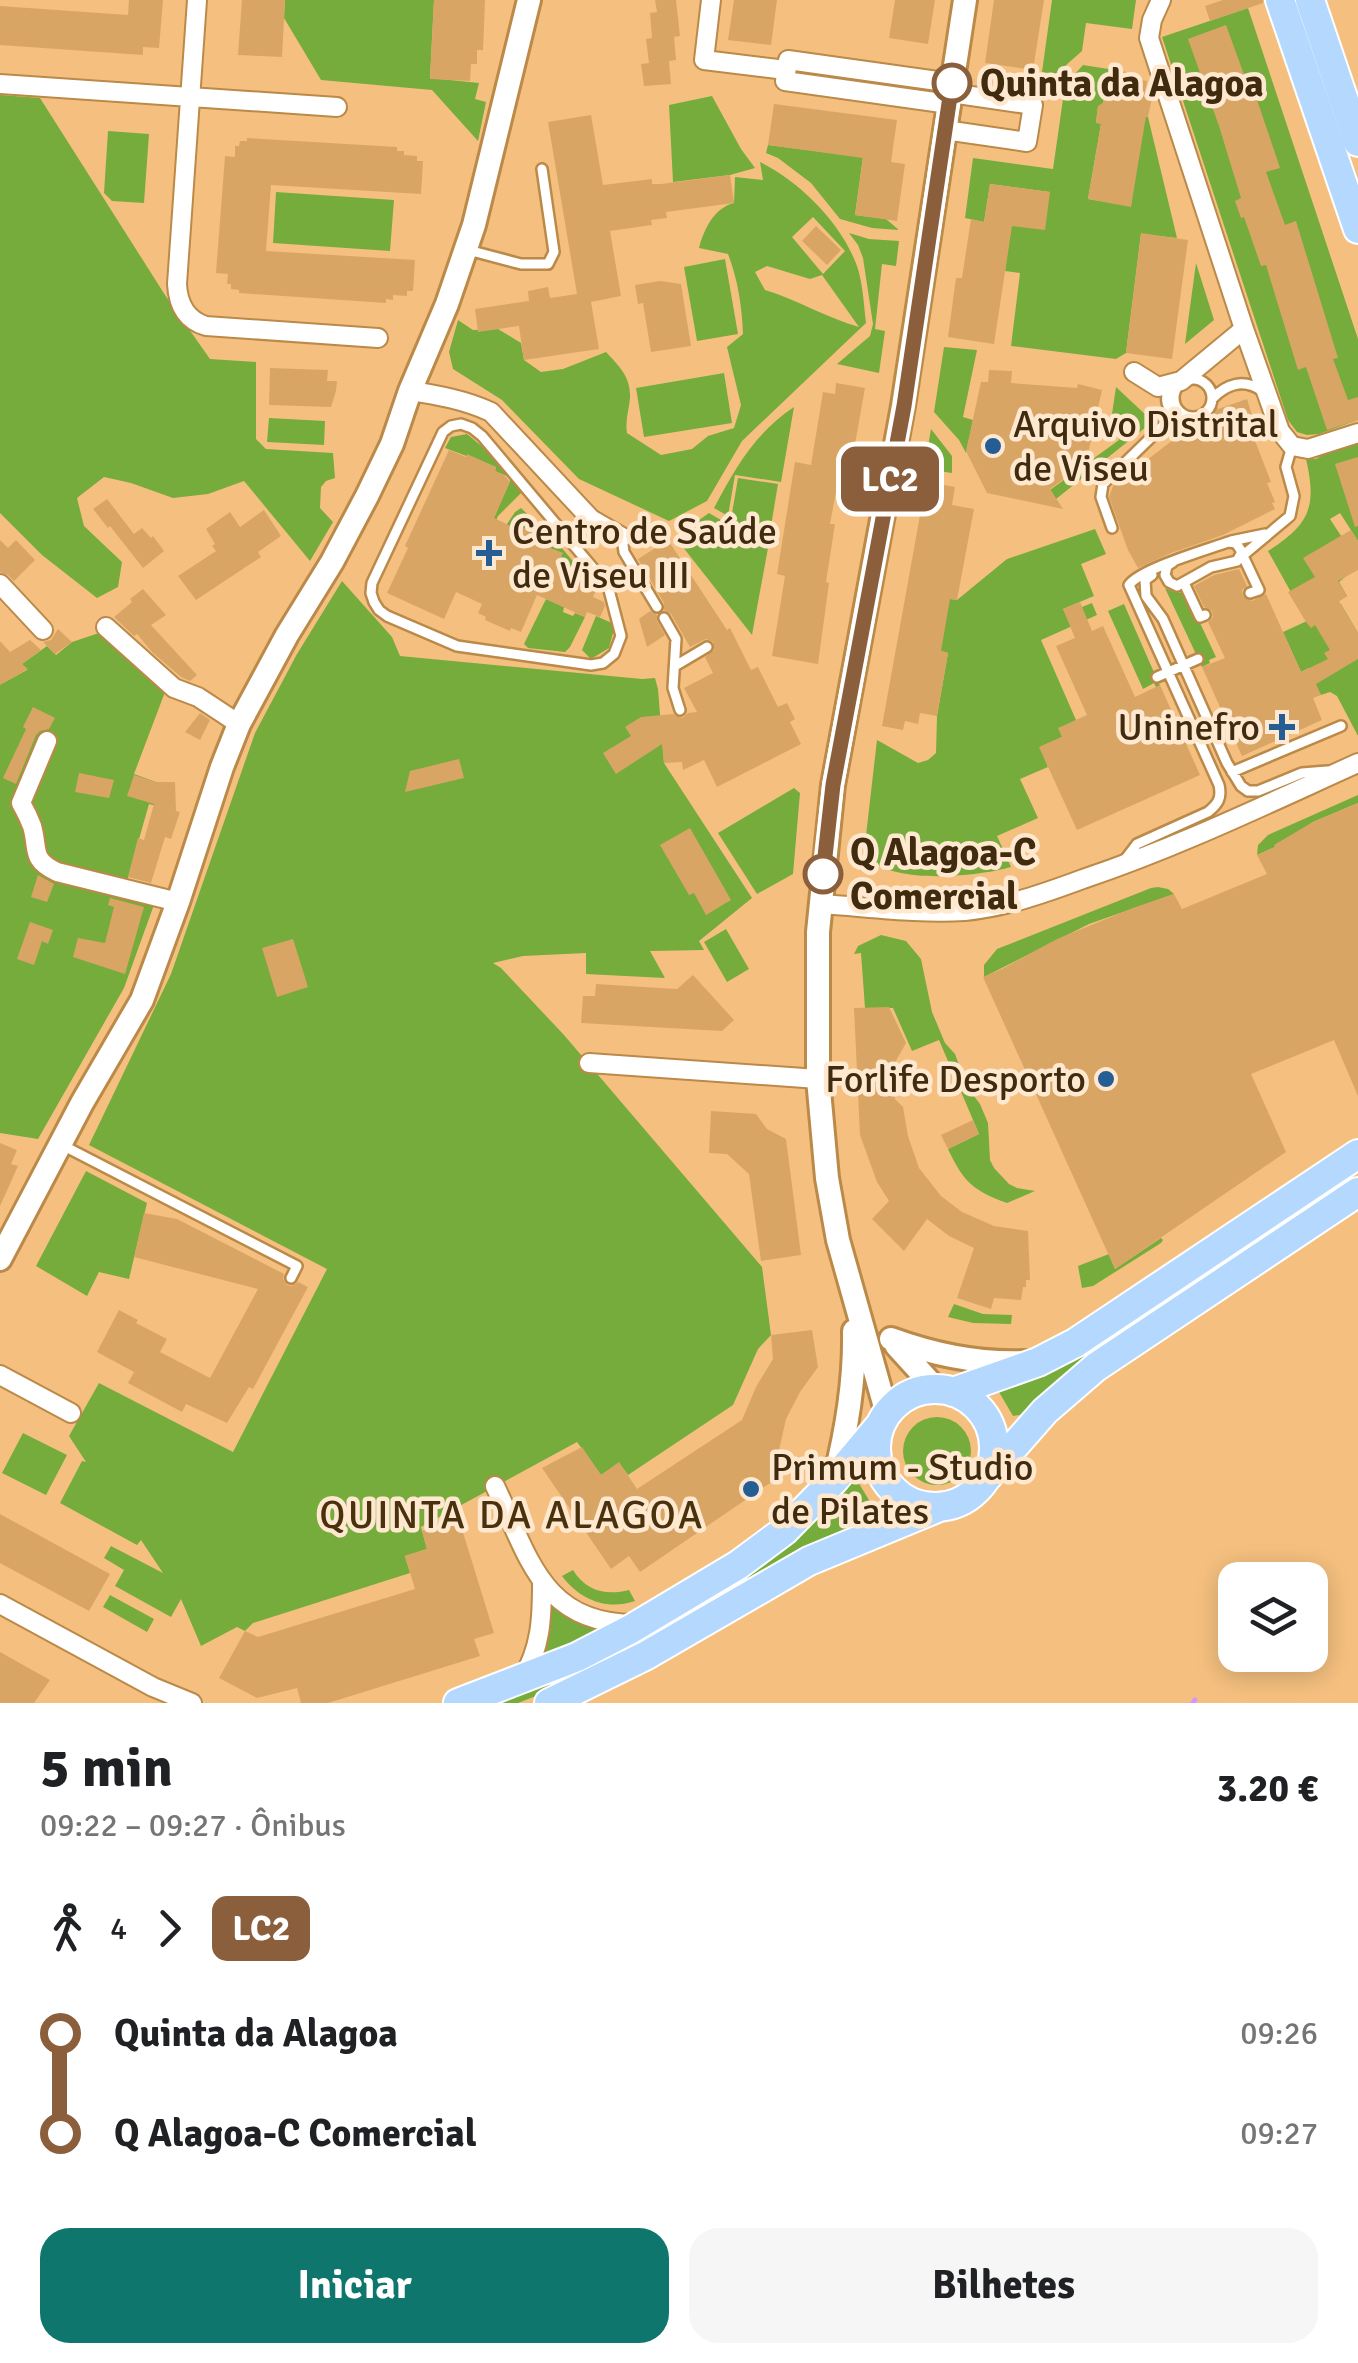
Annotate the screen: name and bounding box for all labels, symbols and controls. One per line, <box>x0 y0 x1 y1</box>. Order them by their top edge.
place label: Quinta da Alagoa <box>980 60 1264 107</box>
marker: Quinta da Alagoa <box>933 64 971 102</box>
place label: Arquivo Distrital de Viseu <box>1013 401 1279 492</box>
marker: Arquivo Distrital de Viseu <box>982 435 1004 457</box>
line badge: LC2 <box>832 446 948 512</box>
text: LC2 <box>861 458 919 501</box>
place label: Centro de Saúde de Viseu III <box>512 508 777 599</box>
marker: Centro de Saúde de Viseu III <box>476 540 502 566</box>
place label: Uninefro <box>1117 704 1260 751</box>
marker: Uninefro <box>1269 714 1295 740</box>
place label: Q Alagoa-C Comercial <box>850 829 1036 920</box>
marker: Q Alagoa-C Comercial <box>804 855 842 893</box>
place label: Forlife Desporto <box>825 1056 1086 1103</box>
marker: Forlife Desporto <box>1095 1068 1117 1090</box>
place label: Primum - Studio de Pilates <box>771 1444 1034 1535</box>
marker: Primum - Studio de Pilates <box>740 1478 762 1500</box>
district label: QUINTA DA ALAGOA <box>319 1490 705 1540</box>
map controls <box>1218 1562 1328 1672</box>
button: layers <box>1218 1562 1328 1672</box>
text: 5 min <box>40 1734 173 1802</box>
text: 3.20 € <box>1217 1765 1318 1812</box>
text: 09:22 – 09:27 · Ônibus <box>40 1806 346 1845</box>
icon: walk <box>40 1901 95 1956</box>
icon: forward <box>142 1901 197 1956</box>
text: LC2 <box>232 1907 290 1950</box>
text: 4 <box>110 1909 127 1948</box>
text: Quinta da Alagoa <box>114 2010 398 2057</box>
text: 09:26 <box>1240 2014 1318 2053</box>
text: Q Alagoa-C Comercial <box>114 2110 477 2157</box>
text: 09:27 <box>1240 2114 1318 2153</box>
button: Iniciar <box>40 2228 669 2343</box>
button: Bilhetes <box>689 2228 1318 2343</box>

